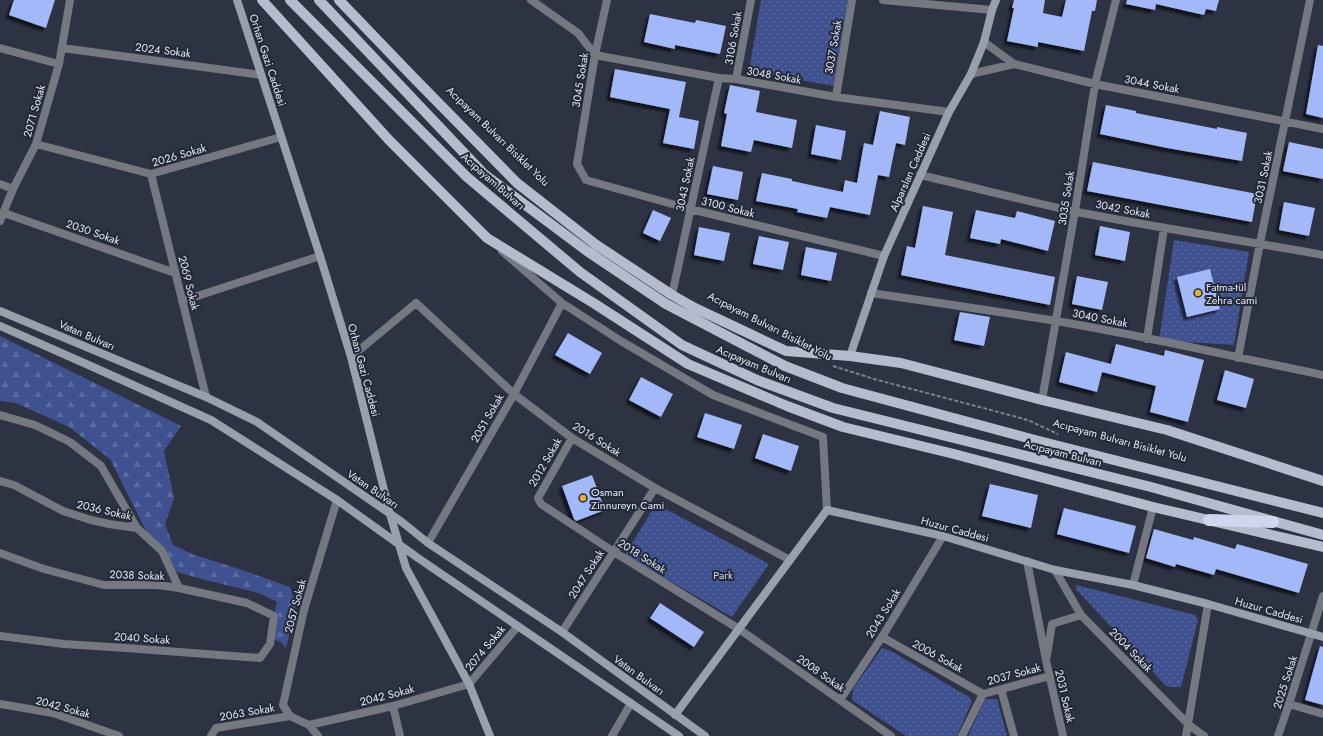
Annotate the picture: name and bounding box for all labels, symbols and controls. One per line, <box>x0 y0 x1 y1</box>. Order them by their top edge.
street label: 3106 Sokak <box>720 10 746 66</box>
street label: Orhan Gazi Caddesi <box>246 12 290 108</box>
street label: 3037 Sokak <box>820 19 846 75</box>
street label: 2024 Sokak <box>134 39 192 61</box>
street label: 3045 Sokak <box>568 51 592 109</box>
street label: 3048 Sokak <box>745 62 803 88</box>
street label: 3044 Sokak <box>1123 71 1181 97</box>
street label: 2071 Sokak <box>19 83 49 139</box>
street label: Acıpayam Bulvarı Bisiklet Yolu <box>444 83 552 189</box>
street label: Alparslan Caddesi <box>885 130 935 214</box>
street label: 2026 Sokak <box>150 140 208 170</box>
street label: 3031 Sokak <box>1250 149 1276 205</box>
street label: Acıpayam Bulvarı <box>458 150 528 212</box>
street label: 3043 Sokak <box>671 155 699 213</box>
street label: 3035 Sokak <box>1054 169 1078 226</box>
street label: 3100 Sokak <box>700 193 757 221</box>
street label: 3042 Sokak <box>1094 196 1152 222</box>
street label: 2030 Sokak <box>64 215 122 249</box>
street label: 2069 Sokak <box>174 254 204 312</box>
place label: Fatma-tül Zehra cami <box>1206 279 1258 308</box>
marker: Fatma-tül Zehra cami <box>1193 288 1203 298</box>
street label: Acıpayam Bulvarı Bisiklet Yolu <box>706 289 834 363</box>
street label: 3040 Sokak <box>1071 305 1129 331</box>
street label: Vatan Bulvarı <box>56 316 118 354</box>
street label: Orhan Gazi Caddesi <box>344 322 384 419</box>
street label: Acıpayam Bulvarı <box>715 342 793 386</box>
street label: 2051 Sokak <box>466 390 508 446</box>
street label: Acıpayam Bulvarı Bisiklet Yolu <box>1052 416 1188 464</box>
street label: 2016 Sokak <box>570 418 624 460</box>
street label: 2012 Sokak <box>524 434 566 490</box>
street label: Acıpayam Bulvarı <box>1023 437 1103 469</box>
street label: Vatan Bulvarı <box>344 466 402 512</box>
place label: Osman Zinnureyn Cami <box>591 484 665 513</box>
marker: Osman Zinnureyn Cami <box>578 493 588 503</box>
street label: 2036 Sokak <box>75 496 133 524</box>
street label: Huzur Caddesi <box>919 512 991 546</box>
street label: 2018 Sokak <box>615 535 669 577</box>
street label: 2047 Sokak <box>564 546 608 602</box>
street label: 2038 Sokak <box>109 566 165 584</box>
park label: Park <box>713 567 733 583</box>
street label: 2057 Sokak <box>280 577 310 635</box>
street label: 2043 Sokak <box>861 585 905 641</box>
street label: Huzur Caddesi <box>1233 593 1305 627</box>
street label: 2074 Sokak <box>461 622 509 674</box>
street label: 2004 Sokak <box>1106 624 1156 676</box>
street label: 2040 Sokak <box>113 628 171 648</box>
street label: 2006 Sokak <box>910 635 967 677</box>
street label: 2008 Sokak <box>794 650 849 696</box>
street label: Vatan Bulvarı <box>610 651 668 699</box>
street label: 2025 Sokak <box>1269 653 1301 711</box>
street label: 2037 Sokak <box>985 659 1043 689</box>
street label: 2031 Sokak <box>1051 668 1079 724</box>
street label: 2042 Sokak <box>358 680 416 710</box>
street label: 2042 Sokak <box>34 692 92 722</box>
street label: 2063 Sokak <box>218 699 276 725</box>

